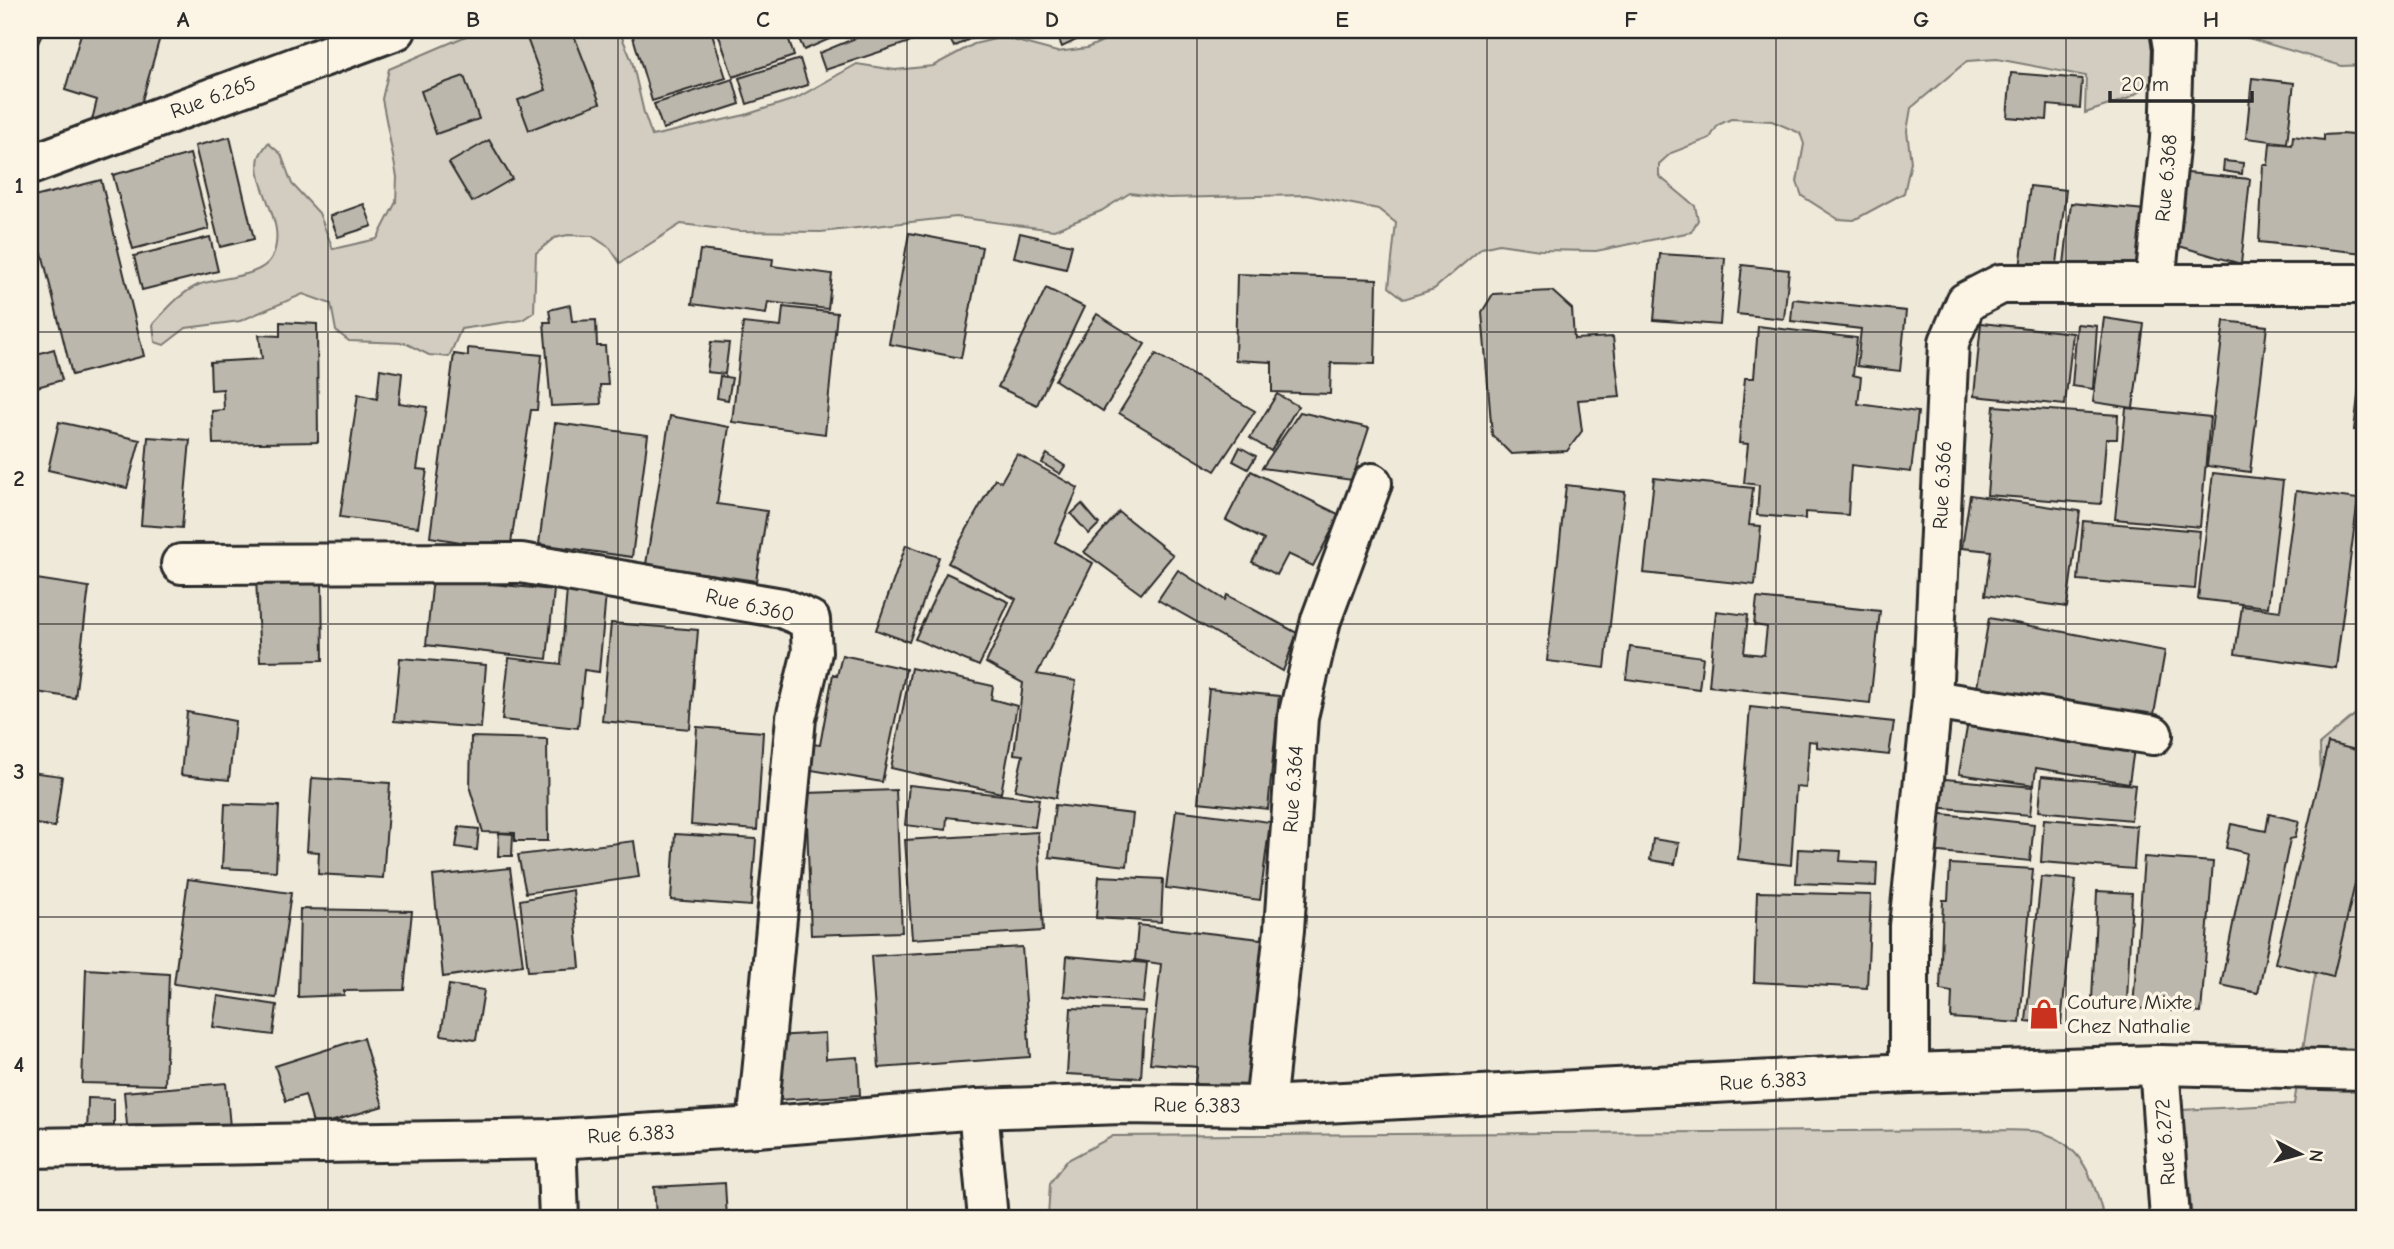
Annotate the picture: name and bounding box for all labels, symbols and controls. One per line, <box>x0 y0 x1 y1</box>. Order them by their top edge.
text: A <box>177 6 190 33</box>
text: B <box>466 6 480 33</box>
text: C <box>756 6 770 33</box>
text: D <box>1045 6 1059 33</box>
text: E <box>1335 6 1349 33</box>
text: F <box>1624 6 1638 33</box>
text: G <box>1913 6 1929 33</box>
text: H <box>2203 6 2219 33</box>
scale bar <box>2110 60 2252 104</box>
street label: Rue 6.265 <box>167 70 259 124</box>
text: 20 m <box>2121 72 2169 96</box>
street label: Rue 6.368 <box>2150 133 2182 223</box>
text: 1 <box>14 172 24 199</box>
street label: Rue 6.366 <box>1928 440 1956 530</box>
text: 2 <box>13 465 25 492</box>
street label: Rue 6.360 <box>703 583 797 627</box>
street label: Rue 6.364 <box>1278 744 1308 834</box>
text: 3 <box>13 758 25 785</box>
place label: Couture Mixte Chez Nathalie <box>2067 990 2192 1038</box>
shop icon: Couture Mixte Chez Nathalie <box>2027 997 2061 1031</box>
text: 4 <box>14 1051 25 1078</box>
street label: Rue 6.383 <box>1719 1067 1807 1095</box>
street label: Rue 6.383 <box>1153 1092 1241 1118</box>
street label: Rue 6.272 <box>2150 1098 2180 1186</box>
street label: Rue 6.383 <box>587 1120 675 1148</box>
north arrow <box>2264 1120 2334 1190</box>
text: N <box>2304 1148 2327 1163</box>

